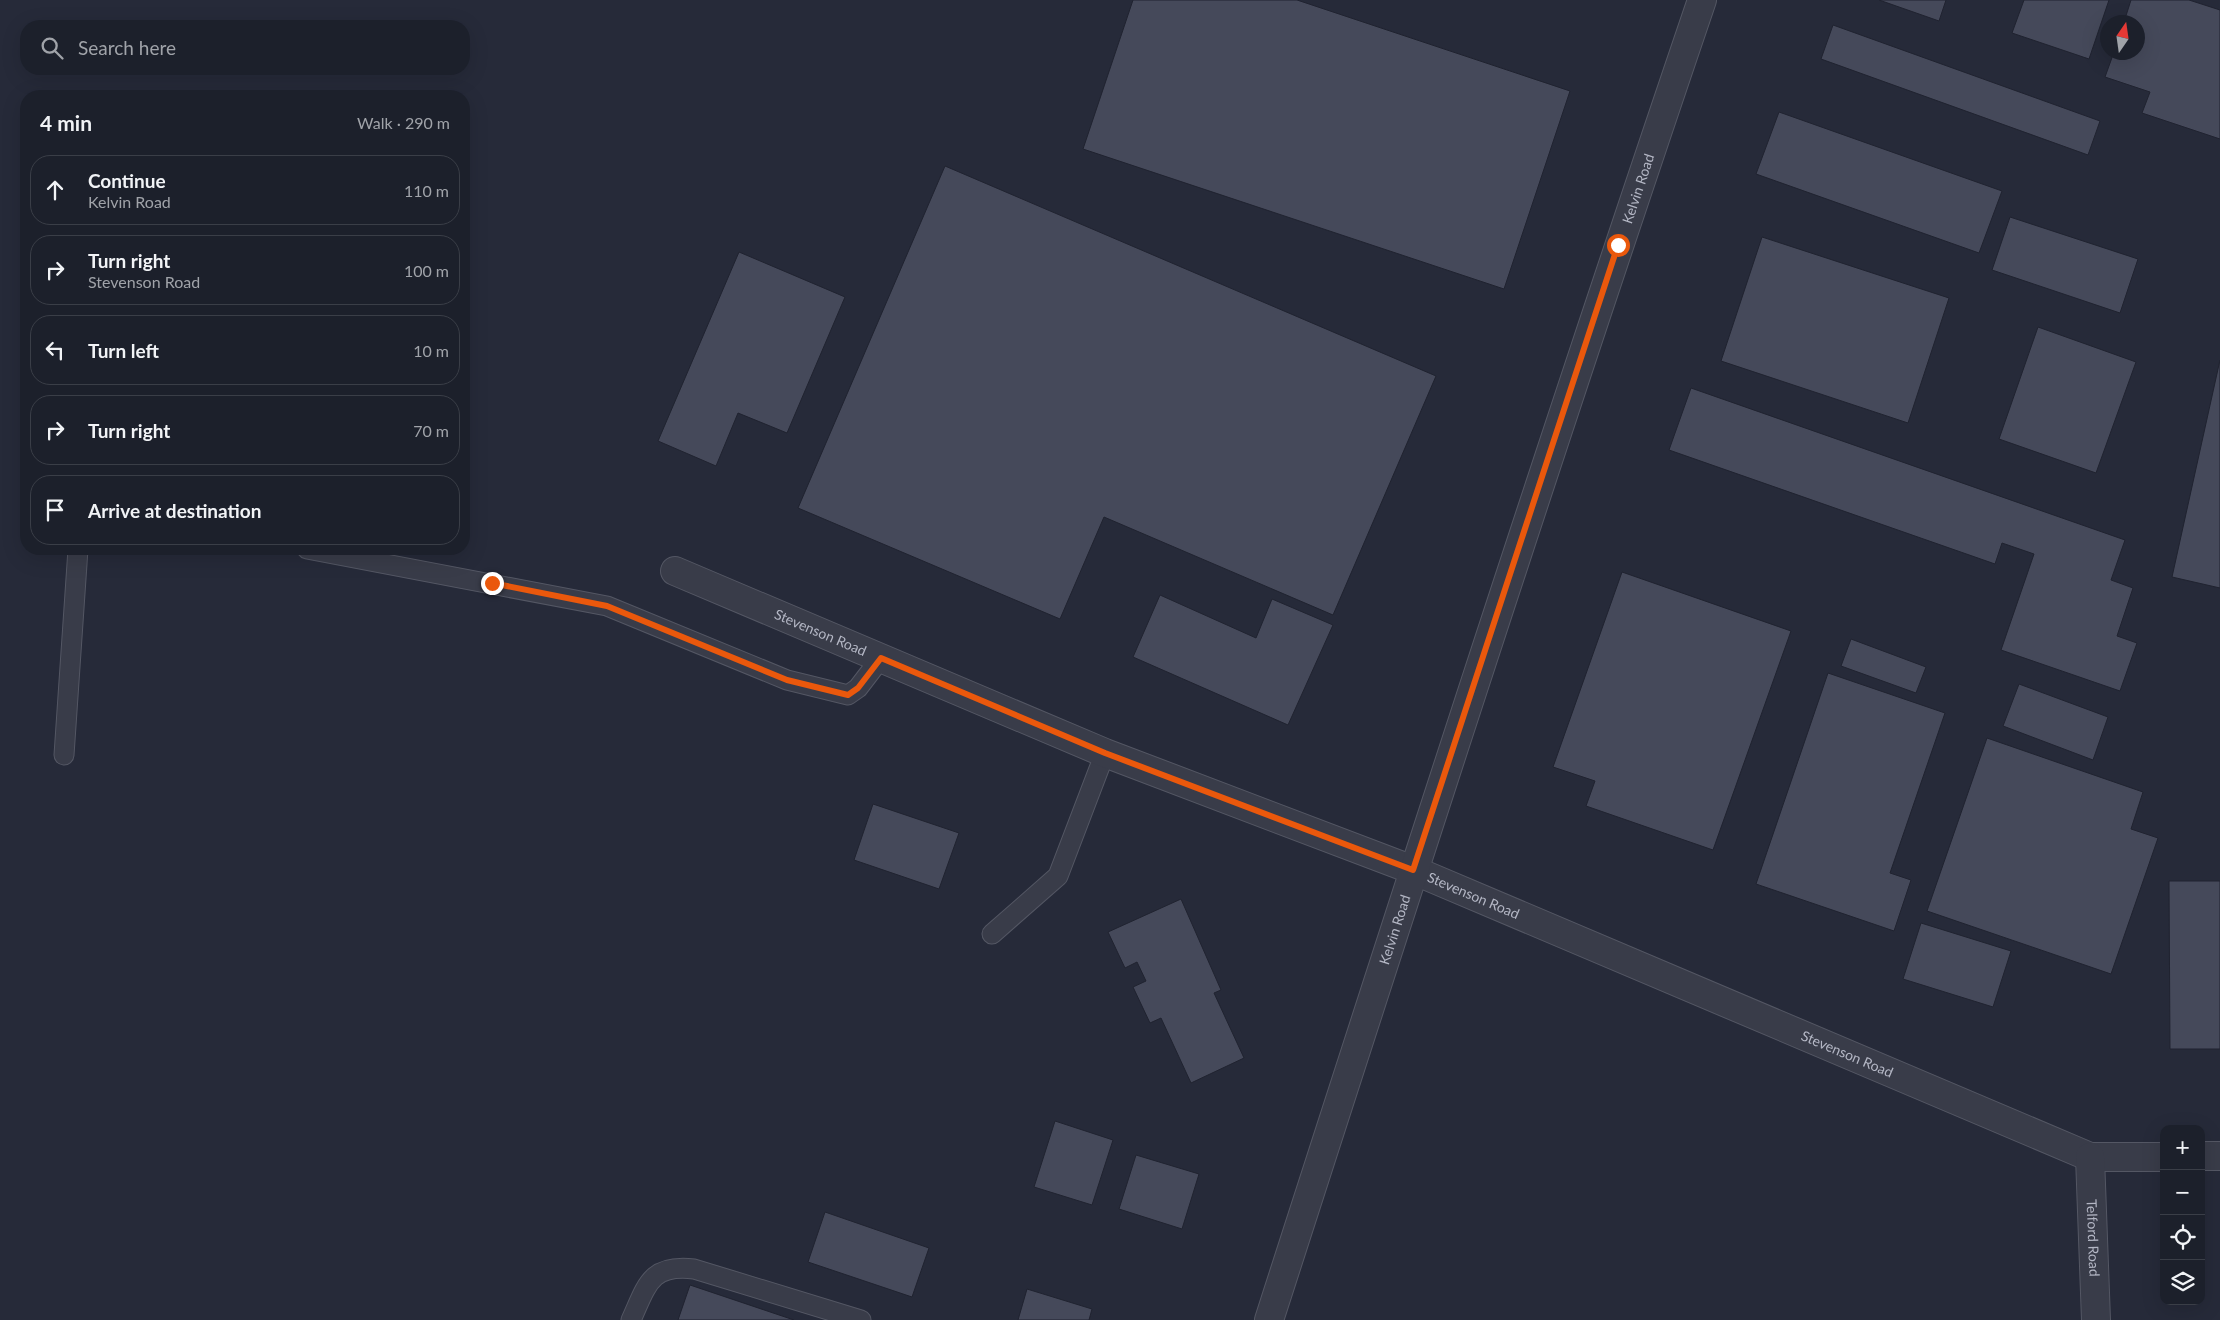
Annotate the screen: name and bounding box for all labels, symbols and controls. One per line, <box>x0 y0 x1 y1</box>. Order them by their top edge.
north arrow <box>2100 15 2145 60</box>
search box <box>20 20 470 75</box>
icon: search <box>38 34 66 62</box>
text: Search here <box>78 36 176 59</box>
text: 4 min <box>40 110 92 135</box>
text: Walk · 290 m <box>357 113 450 132</box>
street label: Kelvin Road <box>1618 151 1657 226</box>
text: Continue <box>88 169 166 192</box>
icon: ahead <box>41 176 69 204</box>
text: 110 m <box>404 181 449 200</box>
text: Kelvin Road <box>88 192 171 211</box>
route start <box>1607 234 1630 257</box>
text: Turn right <box>88 249 170 272</box>
icon: right <box>41 256 69 284</box>
text: 100 m <box>404 261 449 280</box>
text: Stevenson Road <box>88 272 200 291</box>
icon: left <box>41 336 69 364</box>
text: Turn left <box>88 339 159 362</box>
text: 10 m <box>413 341 449 360</box>
icon: right <box>41 416 69 444</box>
text: Turn right <box>88 419 170 442</box>
text: 70 m <box>413 421 449 440</box>
icon: arrive <box>41 496 69 524</box>
text: Arrive at destination <box>88 499 261 522</box>
route end <box>481 572 504 595</box>
street label: Stevenson Road <box>772 605 869 659</box>
street label: Stevenson Road <box>1425 868 1522 922</box>
street label: Kelvin Road <box>1375 892 1414 967</box>
street label: Stevenson Road <box>1799 1027 1896 1081</box>
map controls <box>2160 1125 2205 1305</box>
button: + <box>2160 1125 2205 1170</box>
button: − <box>2160 1170 2205 1215</box>
street label: Telford Road <box>2084 1199 2103 1277</box>
button: locate <box>2160 1215 2205 1260</box>
button: layers <box>2160 1260 2205 1305</box>

